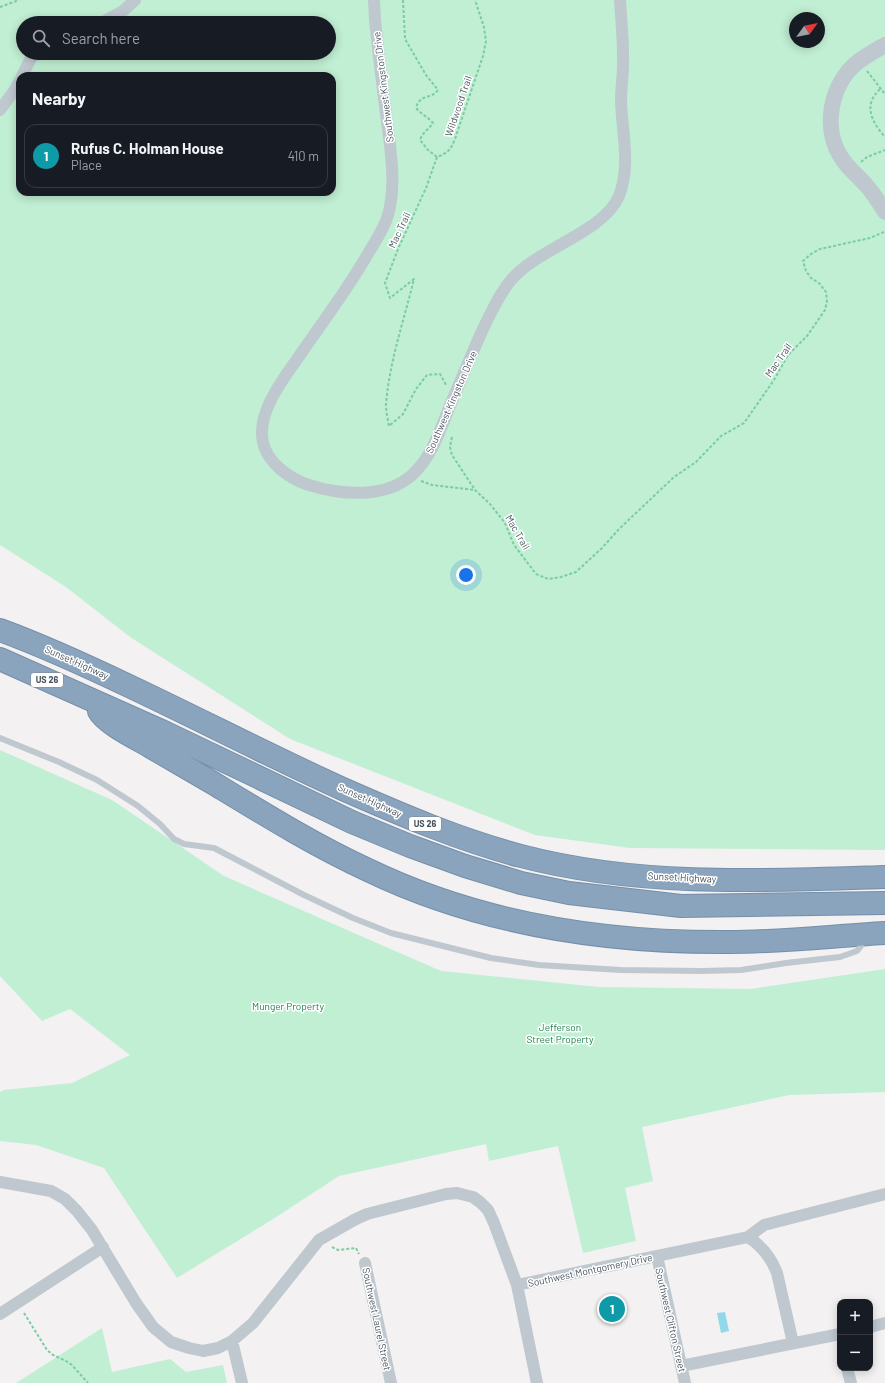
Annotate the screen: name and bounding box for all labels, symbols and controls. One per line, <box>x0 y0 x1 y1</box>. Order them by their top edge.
north arrow <box>789 12 825 48</box>
search box <box>16 16 336 60</box>
icon: search <box>30 27 52 49</box>
text: Search here <box>62 29 140 47</box>
street label: Southwest Kingston Drive <box>370 31 396 143</box>
street label: Wildwood Trail <box>442 74 474 138</box>
text: Nearby <box>32 88 86 108</box>
text: Rufus C. Holman House <box>71 139 224 157</box>
text: 1 <box>44 148 48 164</box>
text: 410 m <box>288 148 319 164</box>
text: Place <box>71 157 102 173</box>
street label: Mac Trail <box>385 210 413 250</box>
street label: Mac Trail <box>762 341 794 379</box>
street label: Southwest Kingston Drive <box>423 349 479 455</box>
street label: Mac Trail <box>503 512 533 552</box>
your location <box>456 565 476 585</box>
street label: Sunset Highway <box>43 643 111 682</box>
road number: US 26 <box>31 673 63 687</box>
street label: Sunset Highway <box>336 781 404 820</box>
road number: US 26 <box>409 817 441 831</box>
street label: Sunset Highway <box>647 869 717 885</box>
park label: Munger Property <box>252 1000 324 1012</box>
park label: Jefferson Street Property <box>526 1021 594 1045</box>
street label: Southwest Montgomery Drive <box>527 1251 653 1289</box>
street label: Southwest Laurel Street <box>360 1266 394 1372</box>
street label: Southwest Clifton Street <box>653 1267 689 1374</box>
pin: 1 <box>599 1294 625 1324</box>
map controls <box>837 1299 873 1371</box>
button: + <box>837 1299 873 1335</box>
button: − <box>837 1335 873 1371</box>

